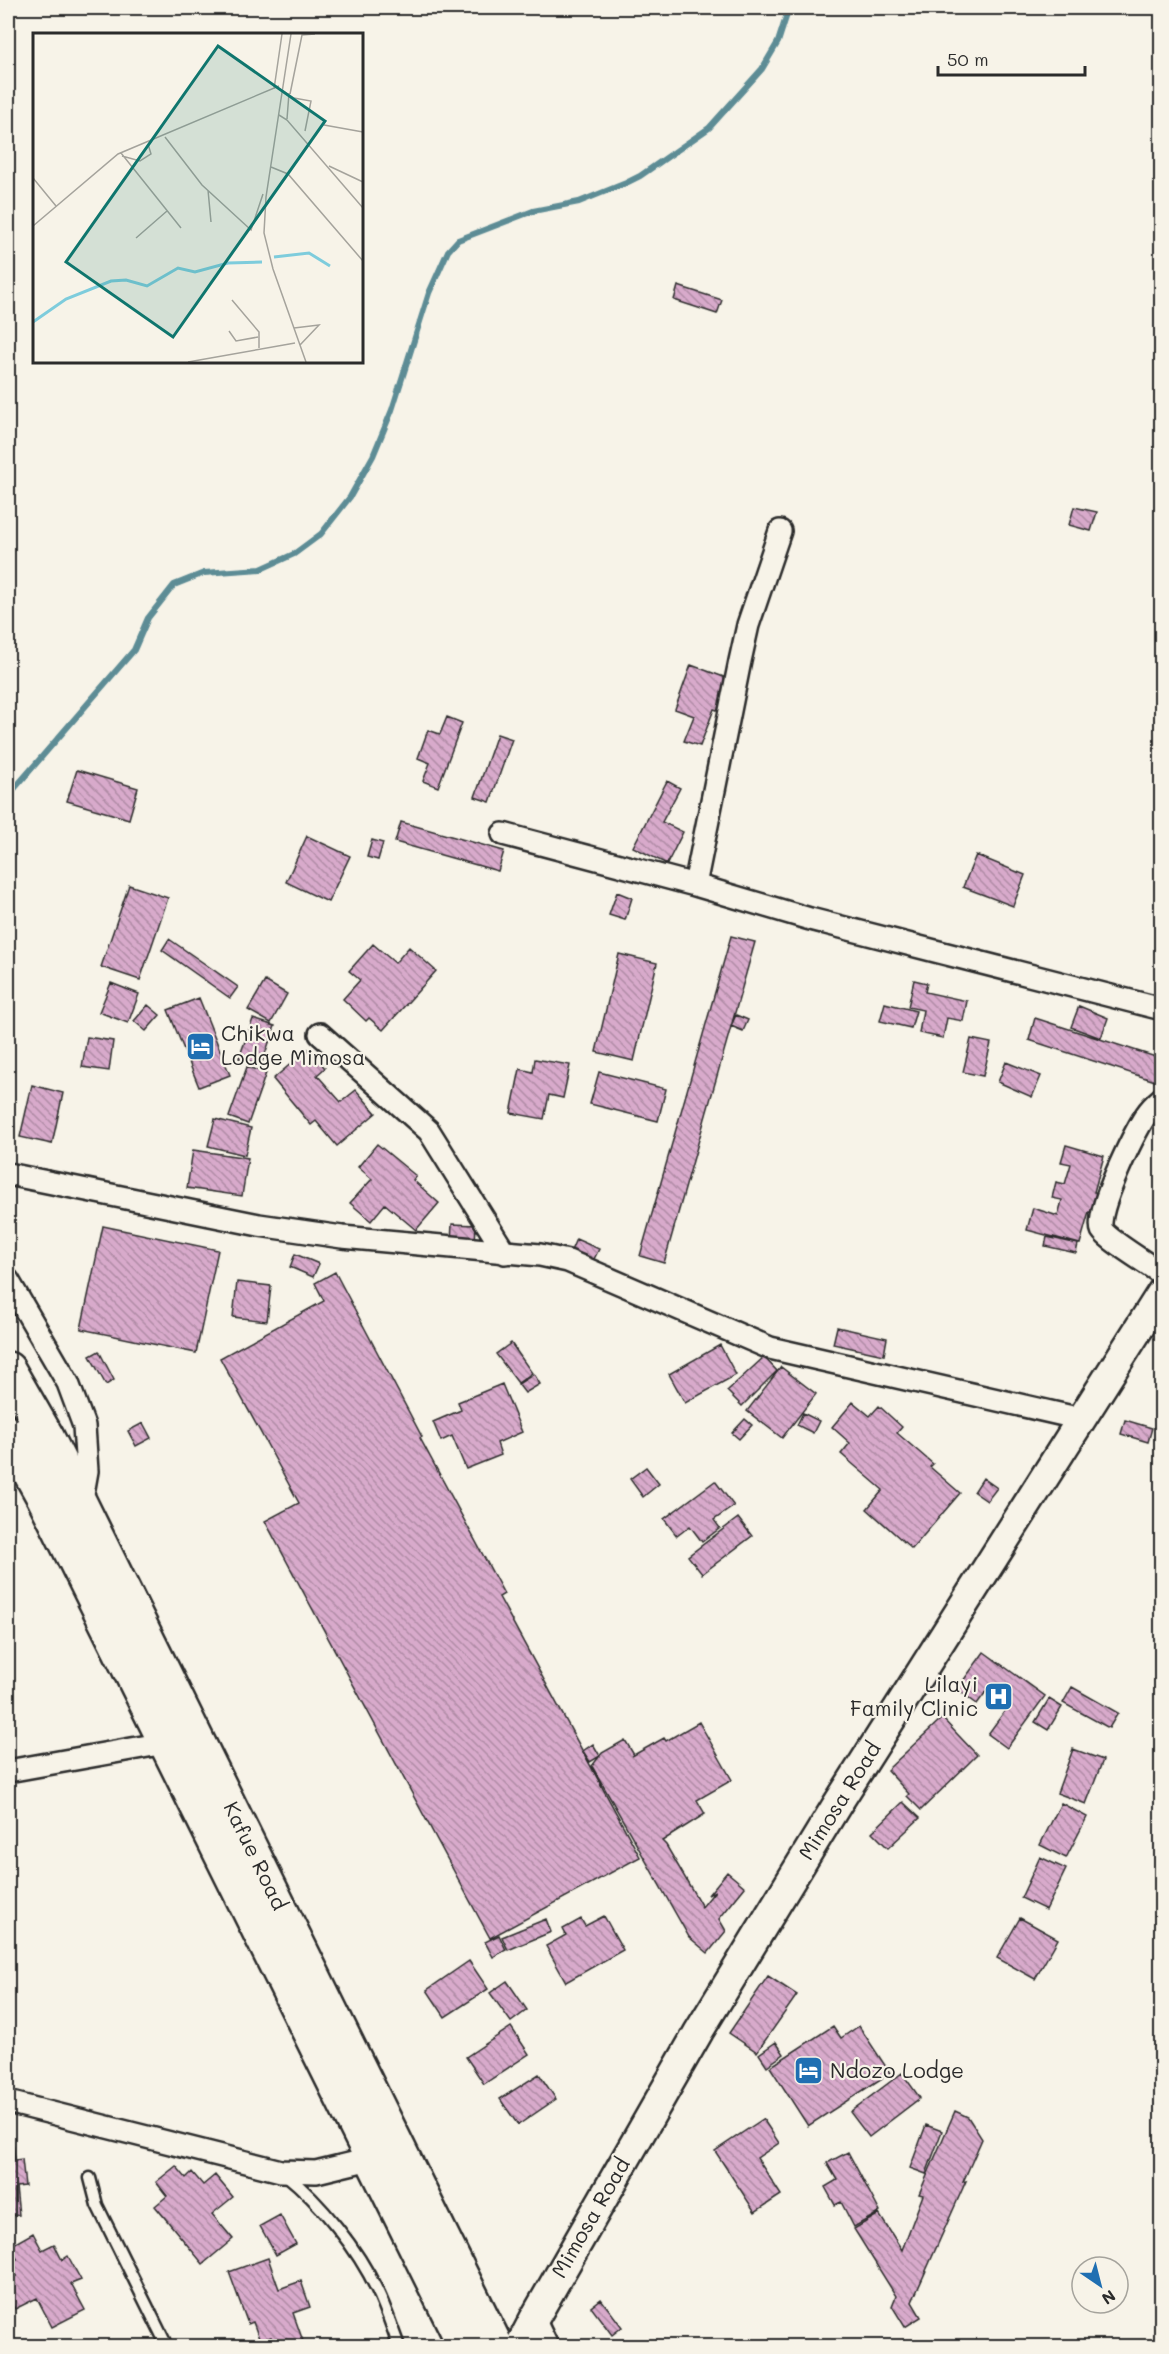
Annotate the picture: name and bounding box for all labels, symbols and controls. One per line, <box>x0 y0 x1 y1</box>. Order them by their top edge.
inset map <box>33 33 363 363</box>
scale bar <box>938 39 1085 77</box>
text: 50 m <box>947 47 989 71</box>
place label: Chikwa Lodge Mimosa <box>221 1019 365 1070</box>
hotel icon: Chikwa Lodge Mimosa <box>184 1030 216 1062</box>
place label: Lilayi Family Clinic <box>850 1670 978 1721</box>
hospital icon: Lilayi Family Clinic <box>983 1681 1015 1713</box>
street label: Mimosa Road <box>792 1736 886 1864</box>
street label: Kafue Road <box>218 1797 294 1914</box>
hotel icon: Ndozo Lodge <box>793 2055 825 2087</box>
place label: Ndozo Lodge <box>830 2056 964 2083</box>
street label: Mimosa Road <box>544 2152 635 2282</box>
north arrow <box>1070 2255 1130 2315</box>
text: N <box>1098 2286 1120 2310</box>

